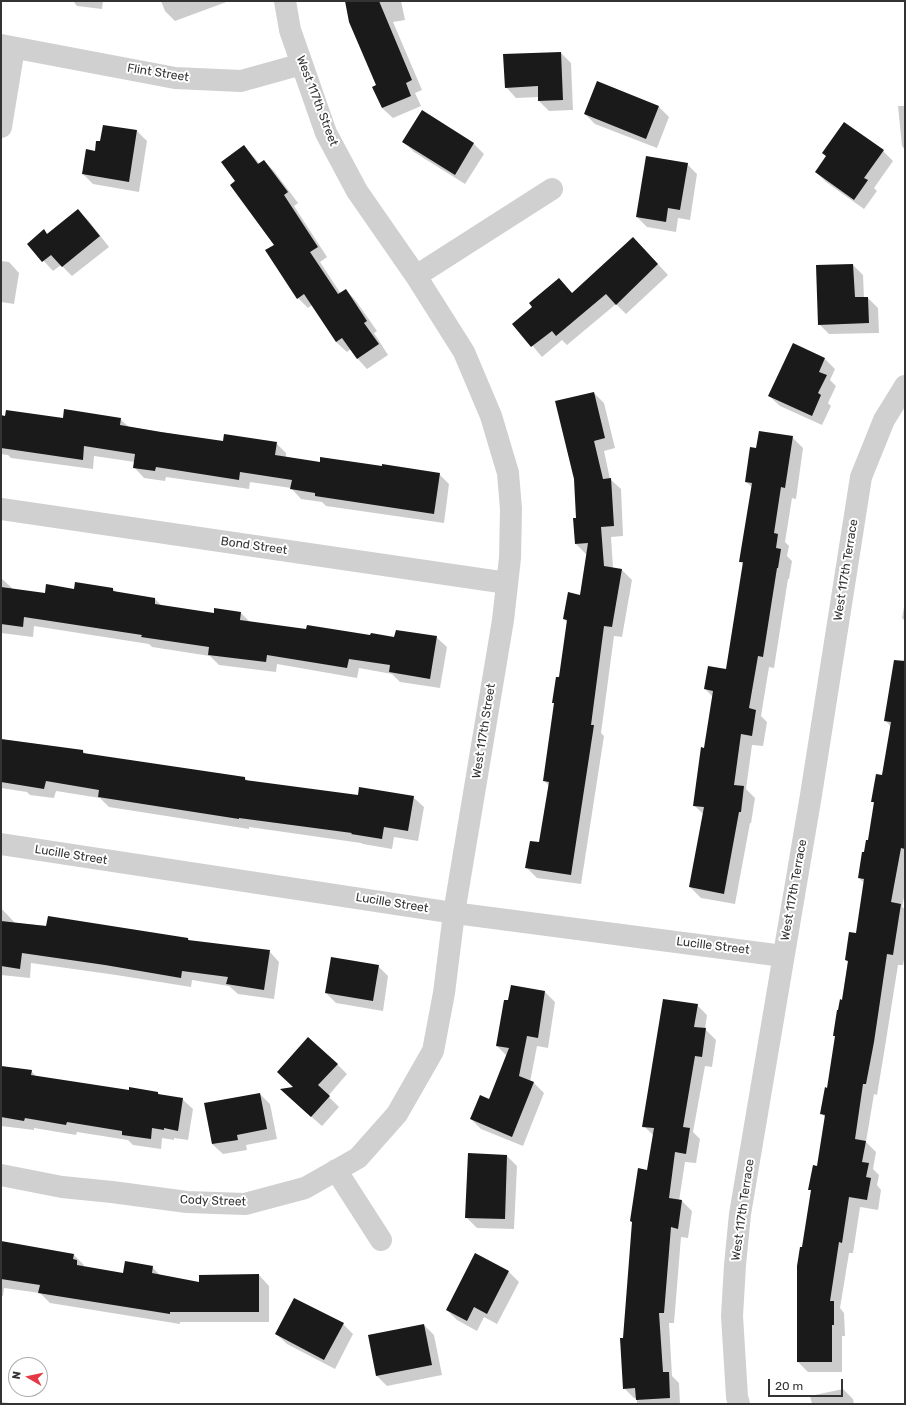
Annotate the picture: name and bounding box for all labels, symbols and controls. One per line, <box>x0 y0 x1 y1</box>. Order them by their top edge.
street label: West 117th Street <box>293 54 341 148</box>
street label: Flint Street <box>126 61 190 85</box>
street label: West 117th Terrace <box>831 518 861 622</box>
street label: Bond Street <box>220 534 288 558</box>
street label: West 117th Street <box>469 683 499 779</box>
street label: West 117th Terrace <box>778 838 810 942</box>
street label: Lucille Street <box>34 842 108 868</box>
street label: Lucille Street <box>355 890 429 916</box>
street label: Lucille Street <box>676 934 750 958</box>
street label: West 117th Terrace <box>729 1158 757 1262</box>
street label: Cody Street <box>180 1193 246 1209</box>
north arrow <box>8 1357 48 1397</box>
text: N <box>10 1370 24 1380</box>
scale bar <box>770 1371 845 1397</box>
text: 20 m <box>775 1379 803 1393</box>

